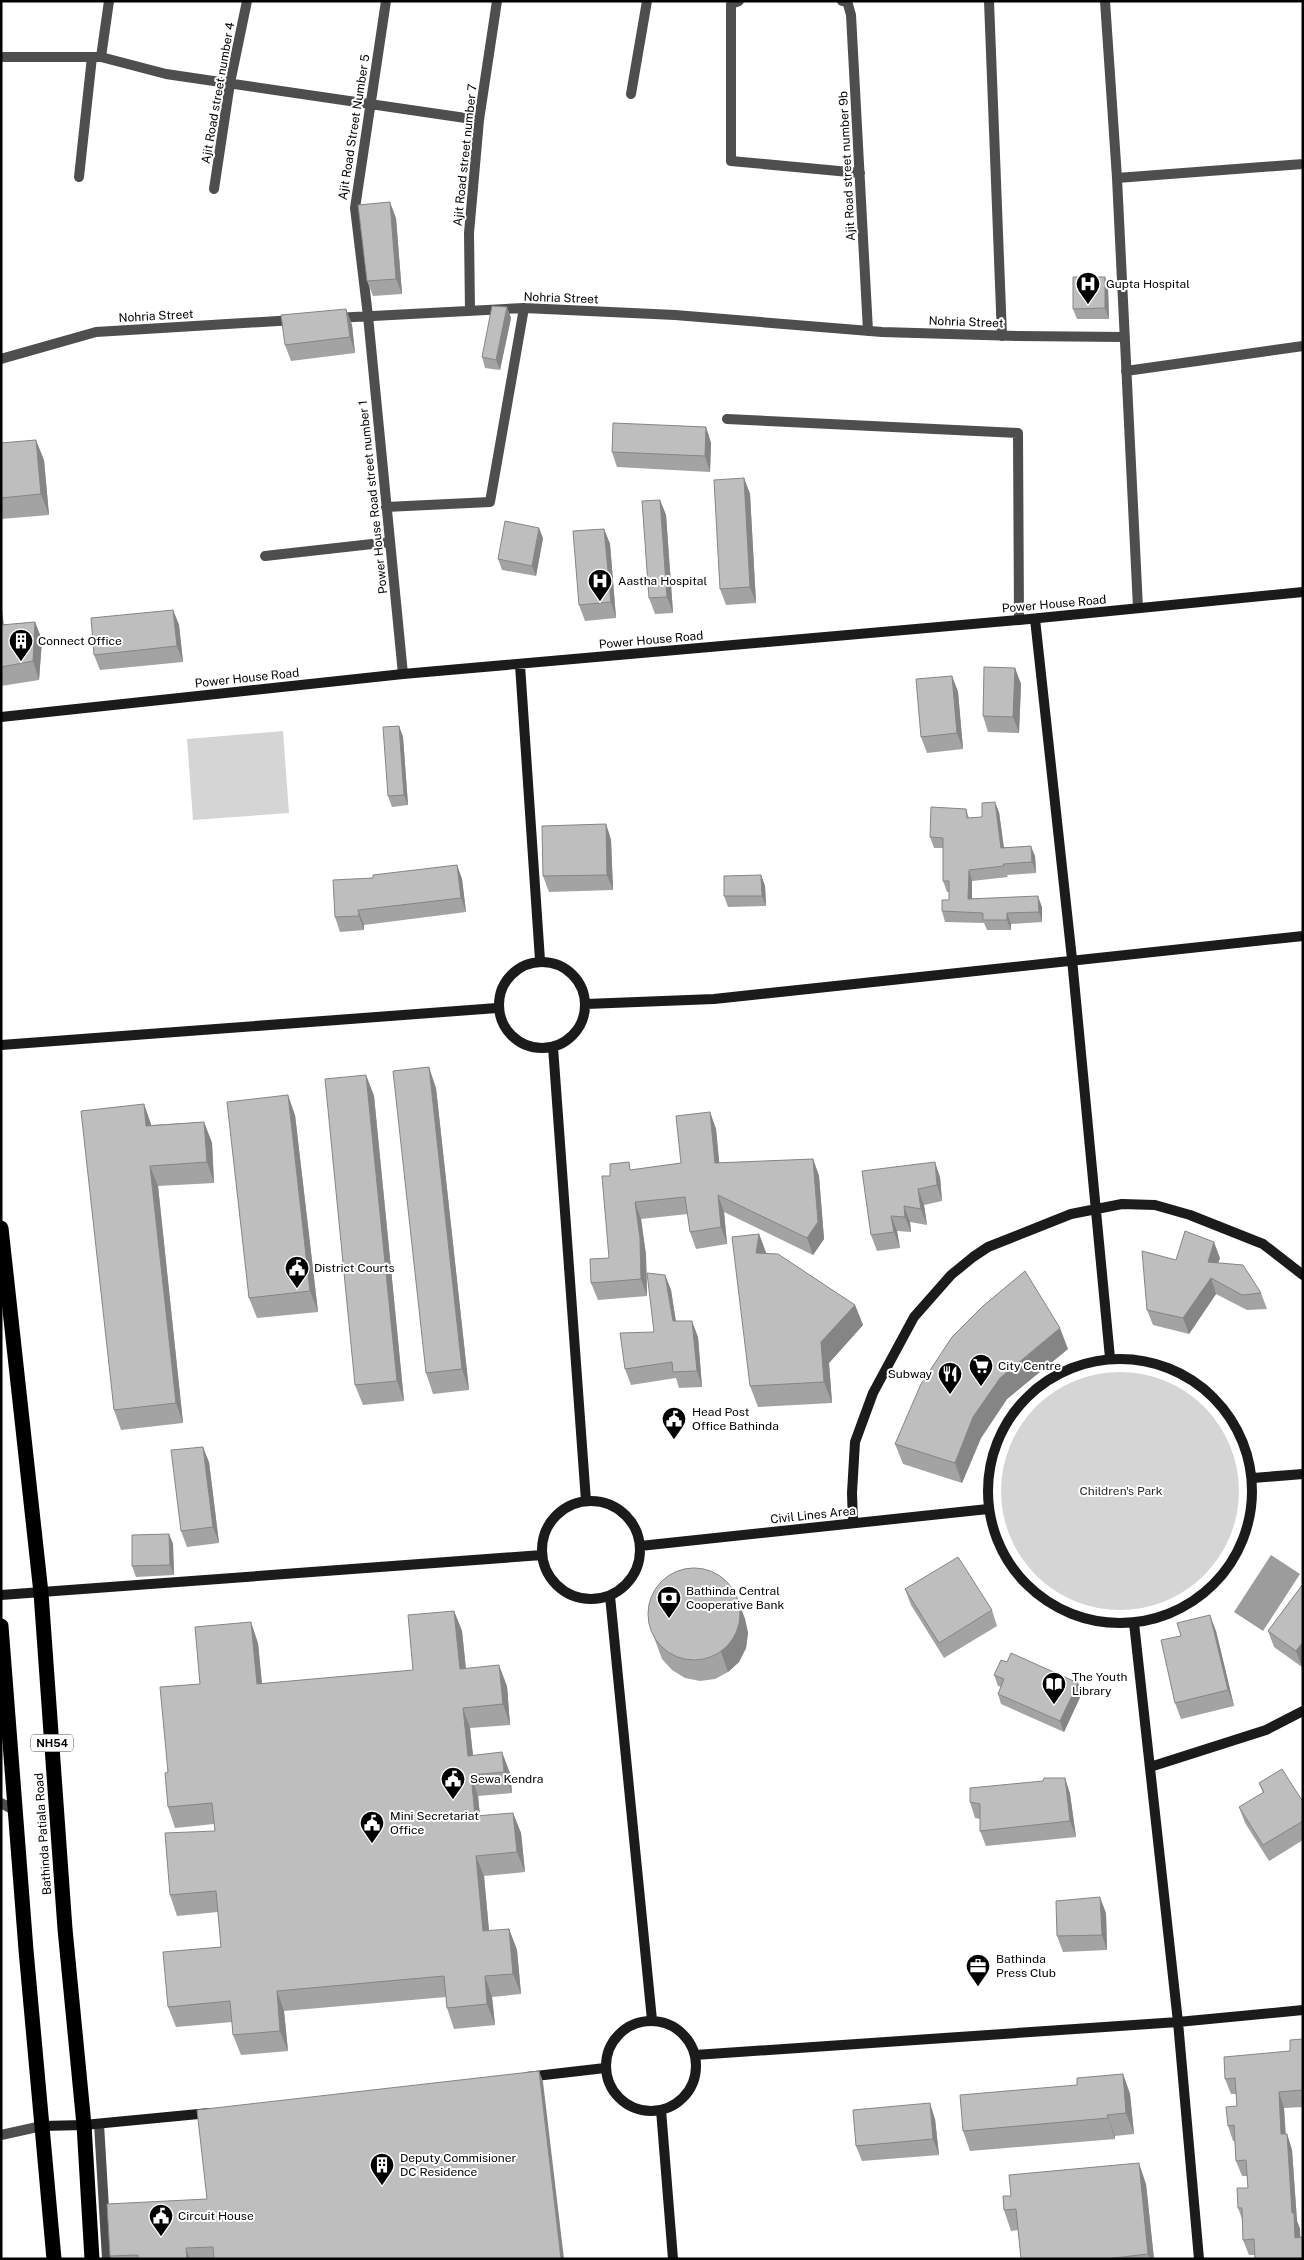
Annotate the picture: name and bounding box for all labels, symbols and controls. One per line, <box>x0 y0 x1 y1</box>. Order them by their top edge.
street label: Ajit Road street number 4 <box>199 21 237 165</box>
street label: Ajit Road Street Number 5 <box>336 53 372 201</box>
street label: Ajit Road street number 7 <box>451 83 479 227</box>
street label: Ajit Road street number 9b <box>836 91 858 241</box>
hospital icon: Gupta Hospital <box>1075 271 1101 305</box>
place label: Gupta Hospital <box>1106 277 1190 291</box>
street label: Nohria Street <box>523 290 599 306</box>
street label: Nohria Street <box>118 307 194 325</box>
street label: Nohria Street <box>928 314 1004 330</box>
street label: Power House Road street number 1 <box>356 399 390 595</box>
hospital icon: Aastha Hospital <box>587 568 613 602</box>
place label: Aastha Hospital <box>618 574 707 588</box>
street label: Power House Road <box>1001 592 1107 616</box>
building icon: Connect Office <box>8 628 34 662</box>
street label: Power House Road <box>598 628 704 652</box>
place label: Connect Office <box>38 634 122 648</box>
street label: Power House Road <box>194 666 300 690</box>
public building icon: District Courts <box>284 1255 310 1289</box>
place label: District Courts <box>314 1261 395 1275</box>
supermarket icon: City Centre <box>968 1353 994 1387</box>
place label: City Centre <box>998 1359 1061 1373</box>
restaurant icon: Subway <box>937 1361 963 1395</box>
place label: Subway <box>888 1367 933 1381</box>
place label: Head Post Office Bathinda <box>692 1405 779 1433</box>
public building icon: Head Post Office Bathinda <box>661 1406 687 1440</box>
park label: Children's Park <box>1079 1484 1163 1498</box>
street label: Civil Lines Area <box>770 1504 856 1526</box>
place label: Bathinda Central Cooperative Bank <box>686 1584 784 1612</box>
bank icon: Bathinda Central Cooperative Bank <box>656 1585 682 1619</box>
place label: The Youth Library <box>1072 1670 1128 1698</box>
library icon: The Youth Library <box>1041 1671 1067 1705</box>
road number: NH54 <box>31 1735 73 1752</box>
public building icon: Sewa Kendra <box>440 1766 466 1800</box>
street label: Bathinda Patiala Road <box>32 1772 54 1896</box>
place label: Sewa Kendra <box>470 1772 543 1786</box>
place label: Mini Secretariat Office <box>390 1809 479 1837</box>
public building icon: Mini Secretariat Office <box>359 1810 385 1844</box>
place label: Bathinda Press Club <box>996 1952 1056 1980</box>
office icon: Bathinda Press Club <box>965 1953 991 1987</box>
place label: Deputy Commisioner DC Residence <box>400 2151 516 2179</box>
building icon: Deputy Commisioner DC Residence <box>369 2152 395 2186</box>
public building icon: Circuit House <box>148 2203 174 2237</box>
place label: Circuit House <box>178 2209 254 2223</box>

